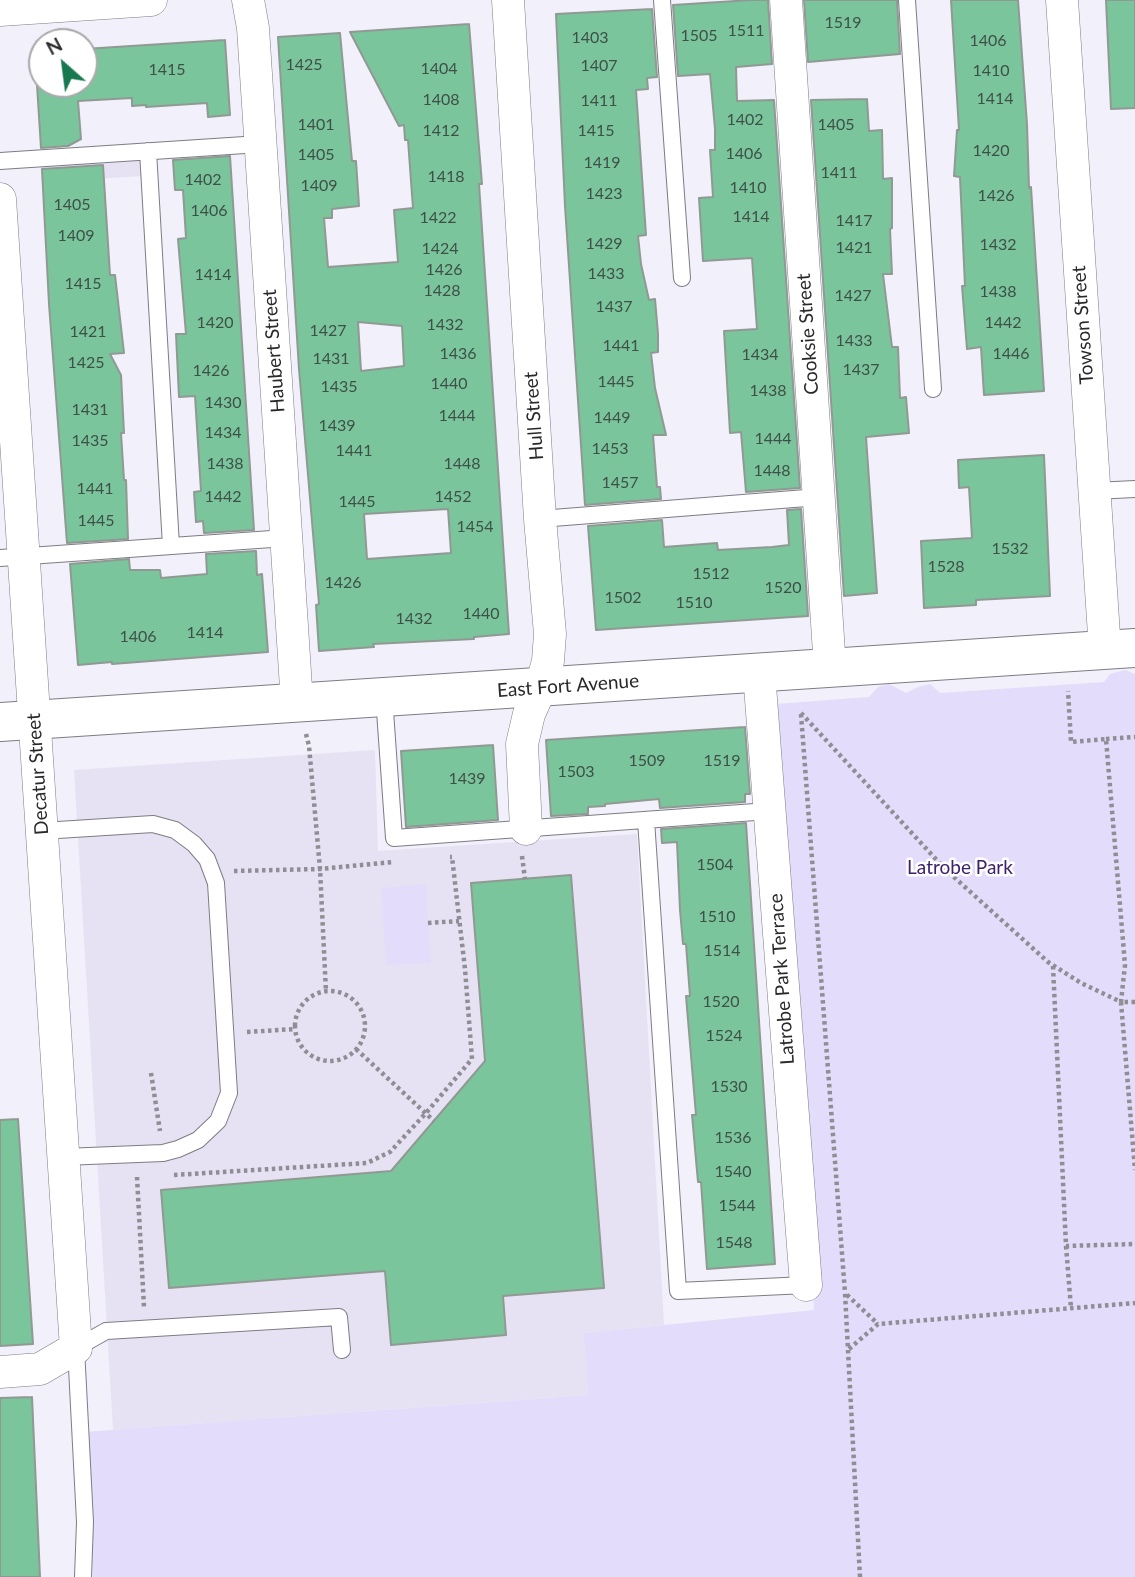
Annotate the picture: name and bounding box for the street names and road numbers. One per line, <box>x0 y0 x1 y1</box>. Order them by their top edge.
street label: Towson Street <box>1067 265 1099 385</box>
street label: Cooksie Street <box>792 273 824 395</box>
street label: Haubert Street <box>258 289 290 413</box>
street label: Hull Street <box>520 371 548 461</box>
street label: East Fort Avenue <box>496 670 640 702</box>
street label: Decatur Street <box>22 712 54 836</box>
street label: Latrobe Park Terrace <box>765 893 799 1065</box>

